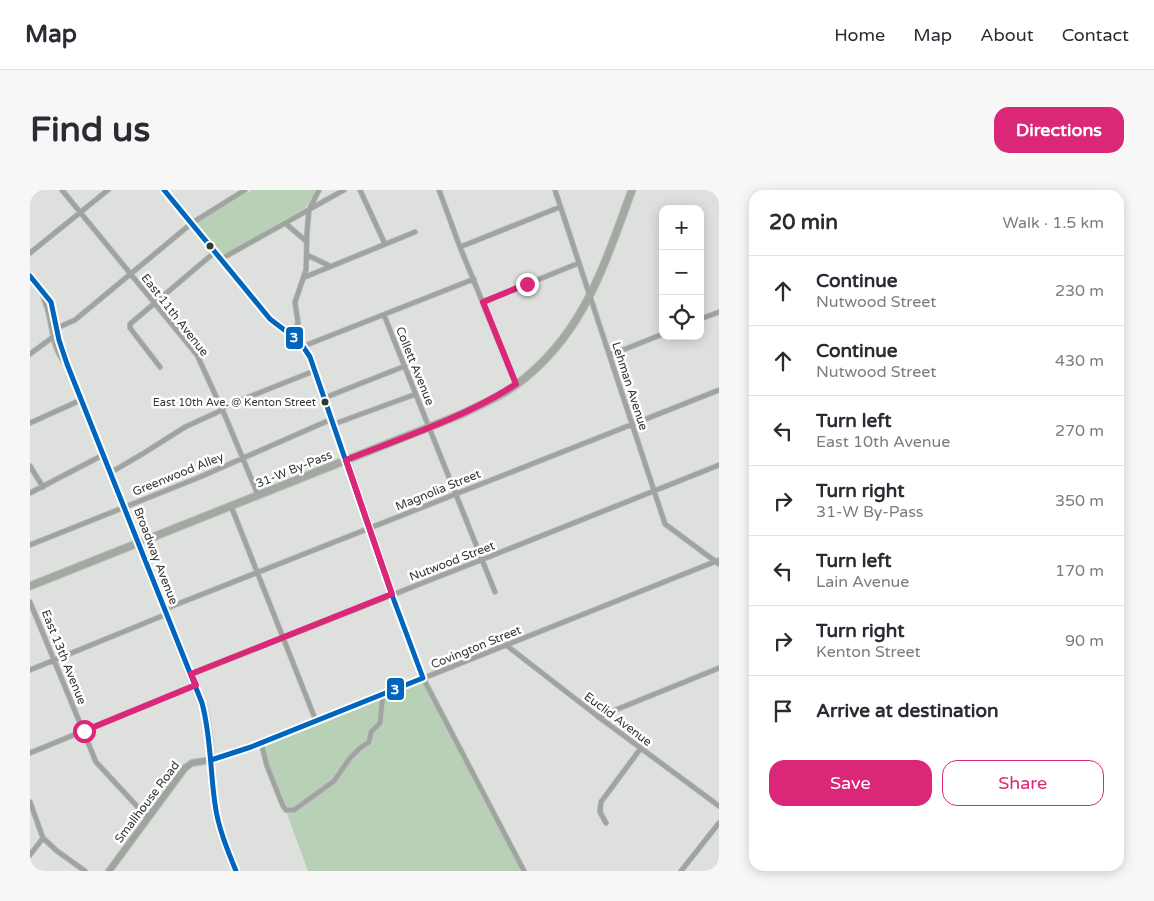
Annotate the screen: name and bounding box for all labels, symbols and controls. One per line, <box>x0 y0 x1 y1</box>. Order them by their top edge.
text: Map <box>25 20 77 49</box>
text: Home <box>834 24 885 46</box>
text: Map <box>913 24 952 46</box>
text: About <box>980 24 1034 46</box>
text: Contact <box>1062 24 1129 46</box>
button: Directions <box>994 107 1124 153</box>
text: Find us <box>30 109 150 151</box>
map controls <box>659 205 704 340</box>
button: + <box>659 205 704 250</box>
text: 20 min <box>769 210 838 235</box>
text: Walk · 1.5 km <box>1002 213 1104 233</box>
unlabelled marker <box>205 241 215 251</box>
button: − <box>659 250 704 295</box>
text: Continue <box>816 270 898 292</box>
street label: East 11th Avenue <box>138 271 212 359</box>
route end <box>516 273 539 296</box>
icon: ahead <box>769 277 797 305</box>
text: 230 m <box>1055 281 1104 301</box>
text: Nutwood Street <box>816 292 936 312</box>
button: locate <box>659 295 704 340</box>
street label: Collett Avenue <box>393 325 437 407</box>
line badge: 3 <box>285 326 304 350</box>
text: 3 <box>290 329 299 346</box>
street label: Lehman Avenue <box>609 340 651 432</box>
text: Continue <box>816 340 898 362</box>
icon: ahead <box>769 347 797 375</box>
text: 430 m <box>1055 351 1104 371</box>
text: Nutwood Street <box>816 362 936 382</box>
place label: East 10th Ave. @ Kenton Street <box>153 396 316 409</box>
marker: East 10th Ave. @ Kenton Street <box>320 397 330 407</box>
text: Turn left <box>816 410 892 432</box>
icon: left <box>769 417 797 445</box>
text: 270 m <box>1055 421 1104 441</box>
text: East 10th Avenue <box>816 432 950 452</box>
street label: 31-W By-Pass <box>254 447 334 491</box>
street label: Greenwood Alley <box>130 449 226 499</box>
street label: Magnolia Street <box>393 466 483 513</box>
text: Turn right <box>816 480 904 502</box>
icon: right <box>769 487 797 515</box>
text: 350 m <box>1055 491 1104 511</box>
text: 31-W By-Pass <box>816 502 924 522</box>
street label: Broadway Avenue <box>131 505 181 607</box>
street label: Nutwood Street <box>407 538 497 584</box>
text: Turn left <box>816 550 892 572</box>
icon: left <box>769 557 797 585</box>
text: 170 m <box>1055 561 1104 581</box>
text: Lain Avenue <box>816 572 909 592</box>
street label: East 13th Avenue <box>39 608 89 707</box>
text: Turn right <box>816 620 904 642</box>
street label: Covington Street <box>429 622 524 671</box>
icon: right <box>769 627 797 655</box>
text: 90 m <box>1065 631 1104 651</box>
text: Kenton Street <box>816 642 921 662</box>
line badge: 3 <box>386 677 405 701</box>
text: 3 <box>391 681 400 698</box>
street label: Euclid Avenue <box>582 689 655 749</box>
icon: arrive <box>769 697 797 725</box>
text: Arrive at destination <box>816 700 999 722</box>
route start <box>73 720 96 743</box>
street label: Smallhouse Road <box>112 758 182 846</box>
button: Save <box>769 760 932 806</box>
button: Share <box>942 760 1104 806</box>

